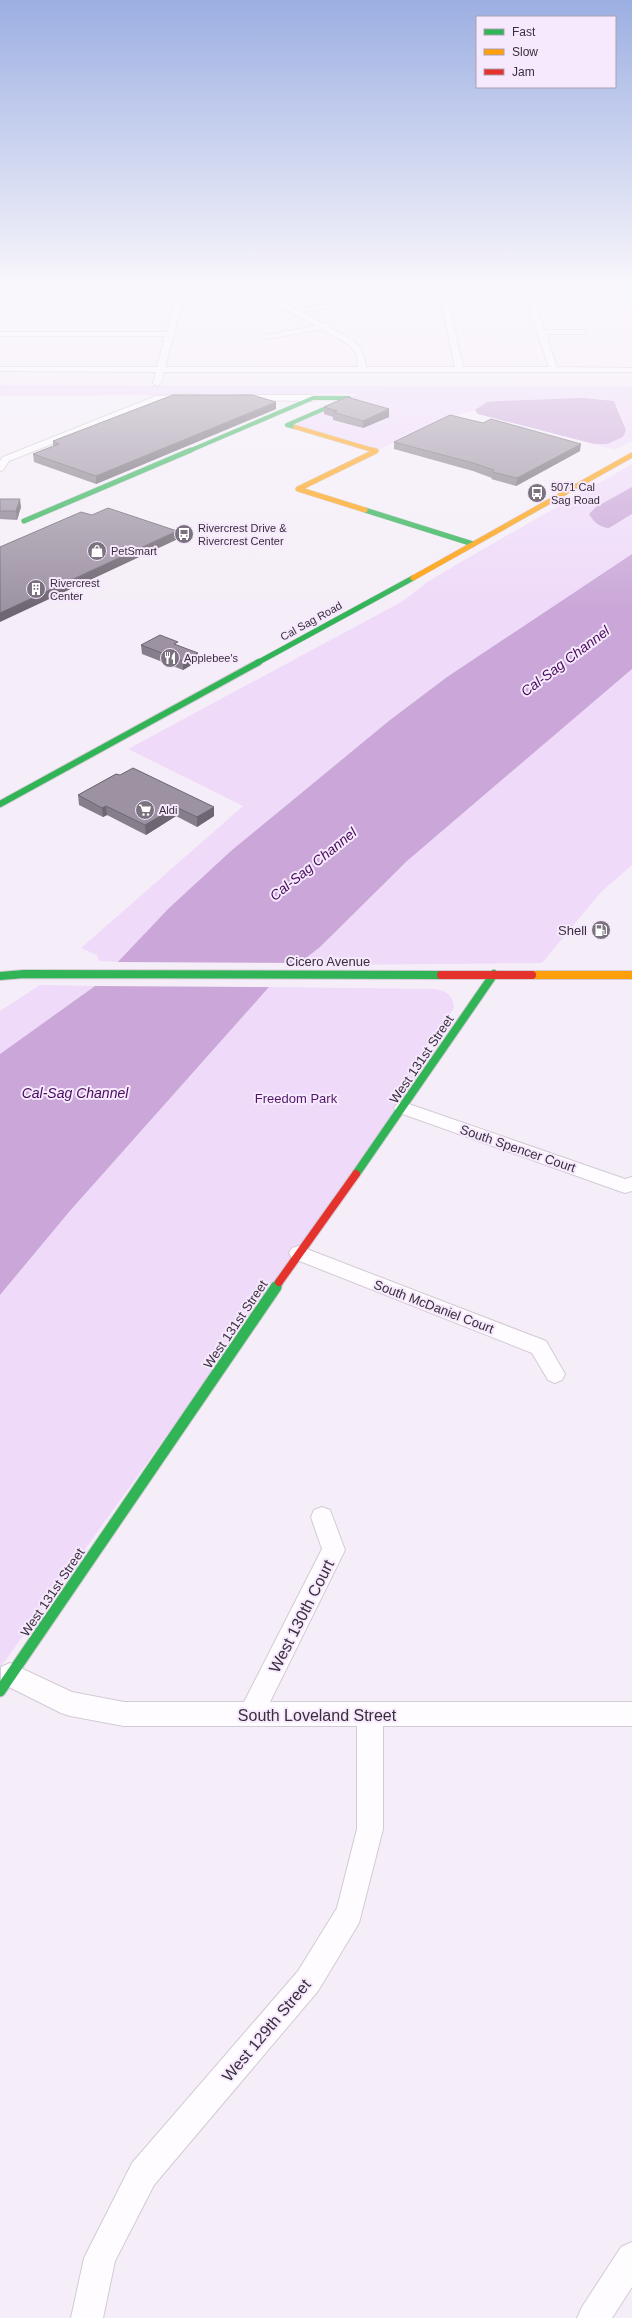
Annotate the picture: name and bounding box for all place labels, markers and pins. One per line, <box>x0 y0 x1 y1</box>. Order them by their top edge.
place label: 5071 Cal Sag Road <box>551 481 600 506</box>
bus stop icon: 5071 Cal Sag Road <box>526 482 548 504</box>
place label: Rivercrest Drive & Rivercrest Center <box>198 522 287 547</box>
bus stop icon: Rivercrest Drive & Rivercrest Center <box>173 523 195 545</box>
shop icon: PetSmart <box>86 540 108 562</box>
place label: PetSmart <box>111 545 157 557</box>
place label: Rivercrest Center <box>50 577 100 602</box>
building icon: Rivercrest Center <box>25 578 47 600</box>
restaurant icon: Applebee's <box>159 647 181 669</box>
place label: Applebee's <box>184 652 239 664</box>
supermarket icon: Aldi <box>134 799 156 821</box>
place label: Aldi <box>159 804 177 816</box>
fuel station icon: Shell <box>590 919 612 941</box>
place label: Shell <box>558 923 587 938</box>

